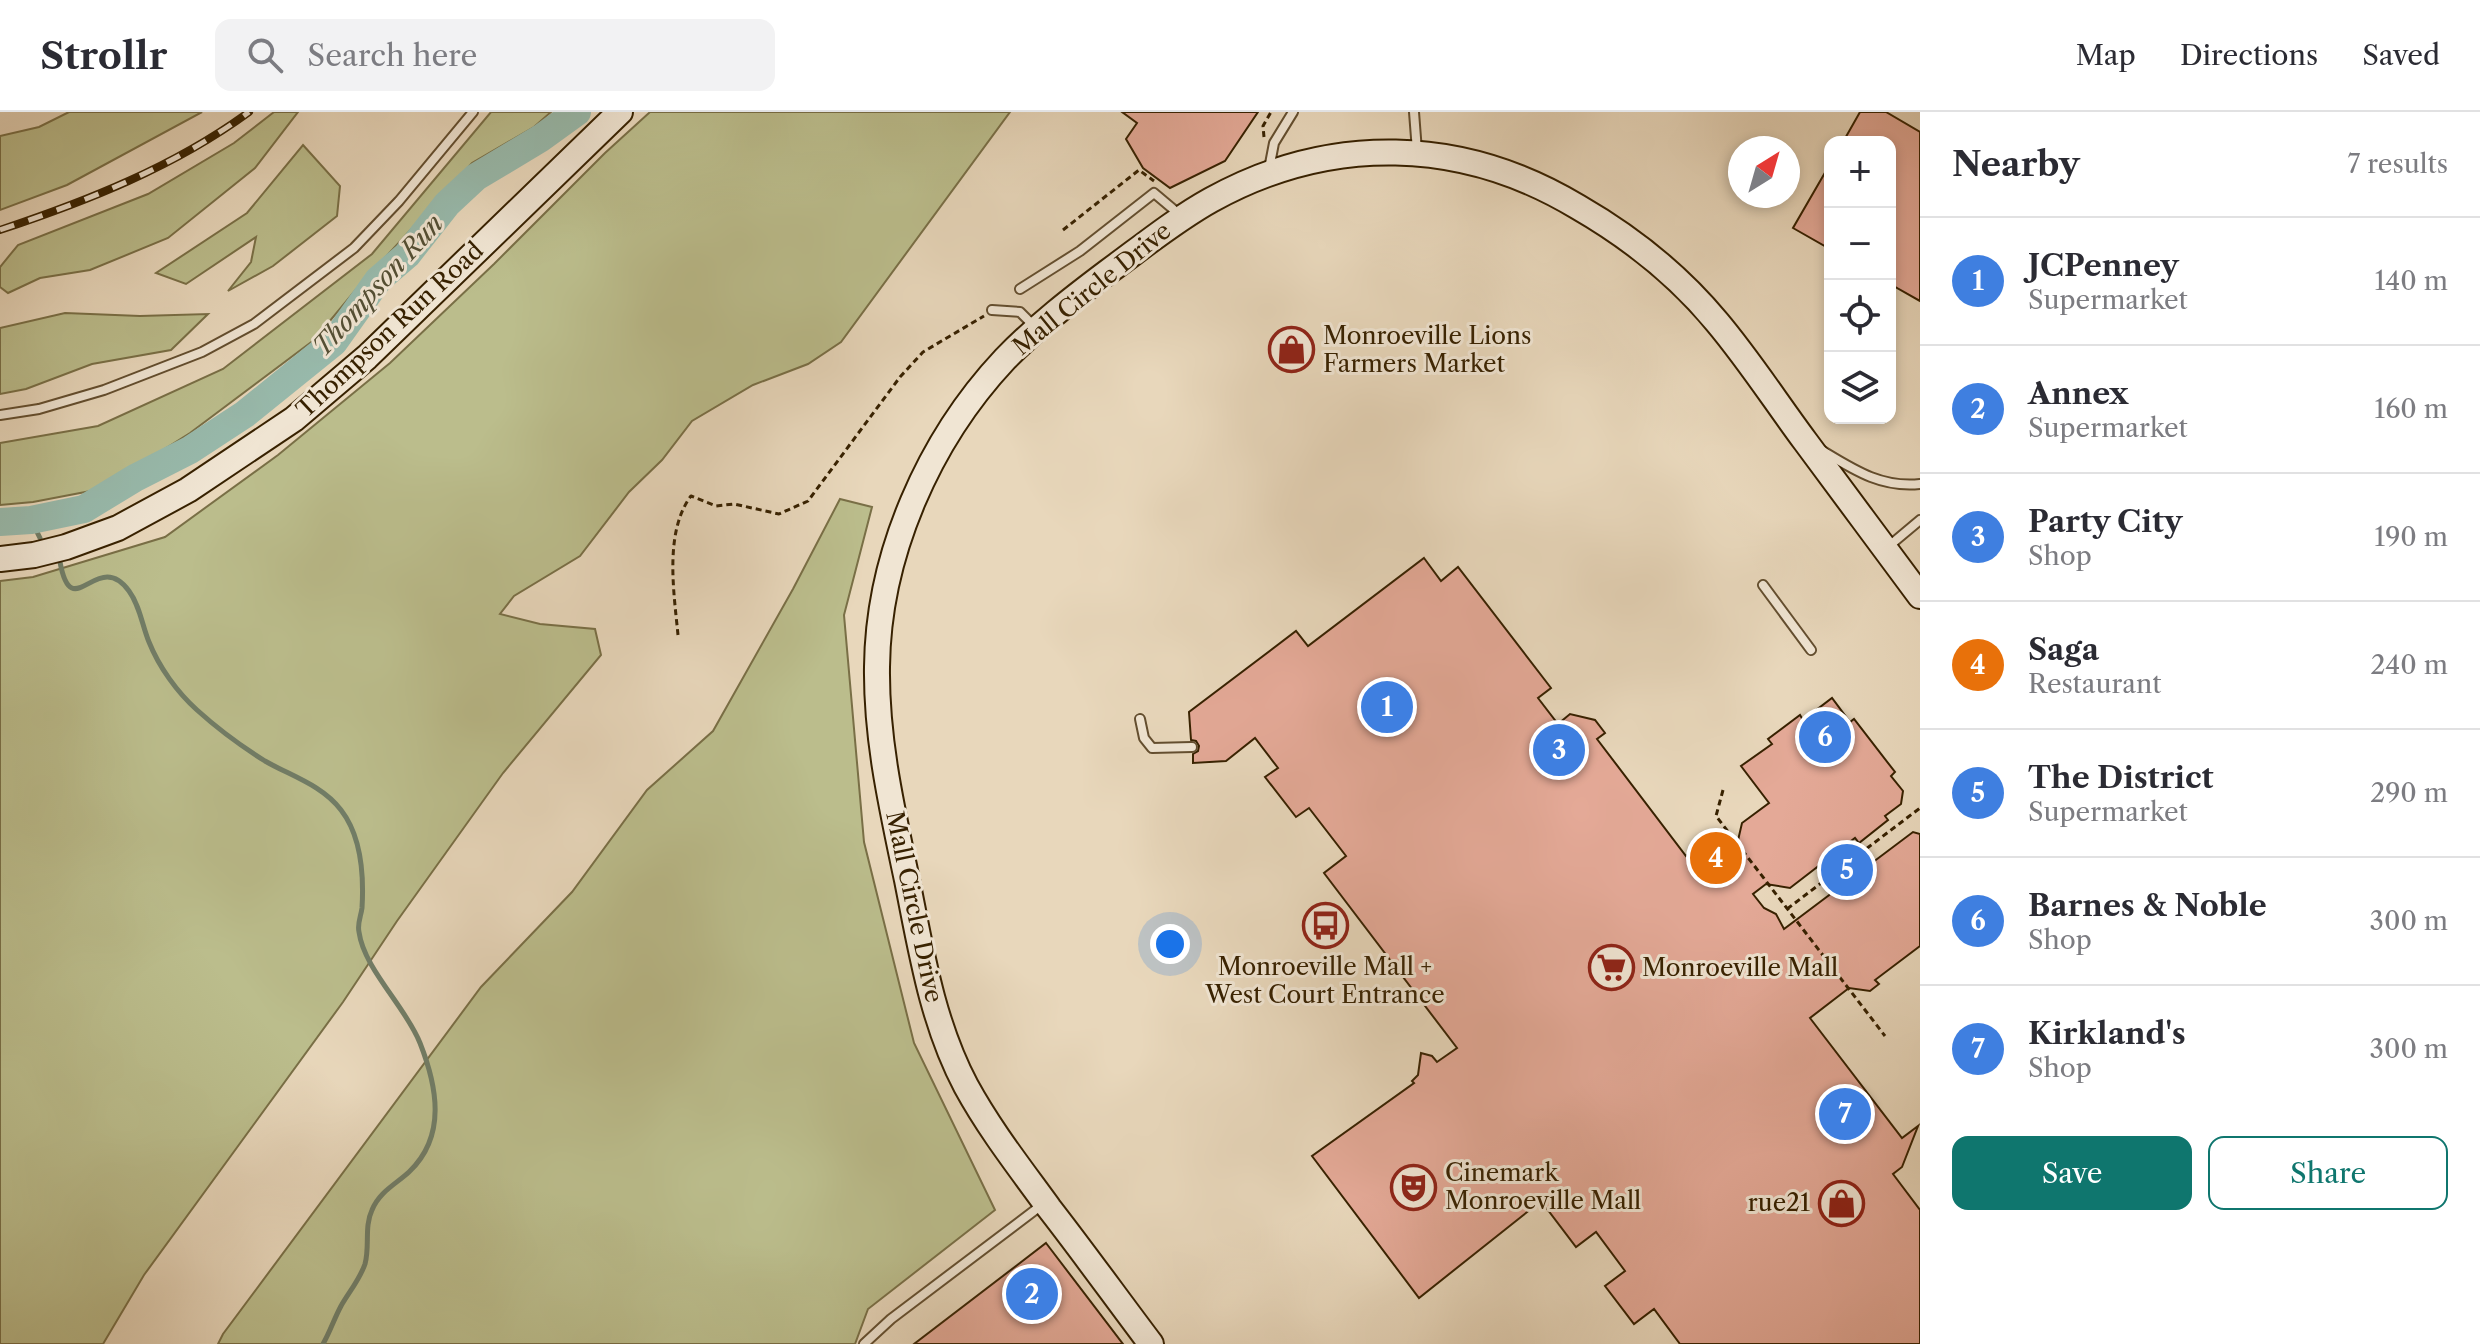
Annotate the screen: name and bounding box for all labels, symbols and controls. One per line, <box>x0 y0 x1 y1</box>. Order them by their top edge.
search box <box>215 19 775 91</box>
text: Strollr <box>40 32 167 79</box>
icon: search <box>243 33 287 77</box>
text: Search here <box>307 37 477 74</box>
text: Map <box>2076 38 2136 72</box>
text: Directions <box>2180 38 2318 72</box>
text: Saved <box>2362 38 2440 72</box>
north arrow <box>1728 136 1800 208</box>
map controls <box>1824 136 1896 424</box>
button: + <box>1824 136 1896 208</box>
text: Nearby <box>1952 143 2080 185</box>
text: 7 results <box>2348 148 2448 180</box>
water label: Thompson Run <box>306 208 450 362</box>
button: − <box>1824 208 1896 280</box>
street label: Mall Circle Drive <box>1007 216 1177 361</box>
street label: Thompson Run Road <box>290 235 489 424</box>
text: JCPenney <box>2028 247 2179 284</box>
text: 1 <box>1972 265 1984 297</box>
text: 140 m <box>2374 265 2448 297</box>
button: locate <box>1824 280 1896 352</box>
text: Supermarket <box>2028 284 2188 316</box>
place label: Monroeville Lions Farmers Market <box>1323 321 1532 378</box>
shop icon: Monroeville Lions Farmers Market <box>1268 326 1316 374</box>
button: layers <box>1824 352 1896 424</box>
text: Annex <box>2028 375 2129 412</box>
text: 2 <box>1970 393 1986 425</box>
text: 160 m <box>2374 393 2448 425</box>
text: Supermarket <box>2028 412 2188 444</box>
text: Party City <box>2028 503 2182 540</box>
text: 3 <box>1971 521 1985 553</box>
text: 190 m <box>2374 521 2448 553</box>
text: Shop <box>2028 540 2092 572</box>
text: Saga <box>2028 631 2099 668</box>
text: 4 <box>1970 649 1986 681</box>
text: 240 m <box>2370 649 2448 681</box>
text: Restaurant <box>2028 668 2162 700</box>
pin: 1 <box>1361 677 1413 737</box>
pin: 6 <box>1799 707 1851 767</box>
pin: 3 <box>1533 720 1585 780</box>
text: The District <box>2028 759 2214 796</box>
text: 5 <box>1971 777 1985 809</box>
text: 290 m <box>2370 777 2448 809</box>
text: Supermarket <box>2028 796 2188 828</box>
street label: Mall Circle Drive <box>880 809 949 1005</box>
pin: 4 <box>1690 828 1742 888</box>
pin: 5 <box>1821 840 1873 900</box>
text: Barnes & Noble <box>2028 887 2267 924</box>
bus stop icon: Monroeville Mall + West Court Entrance <box>1301 901 1349 949</box>
text: 6 <box>1970 905 1986 937</box>
text: 300 m <box>2370 905 2448 937</box>
your location <box>1150 924 1190 964</box>
text: Shop <box>2028 924 2092 956</box>
supermarket icon: Monroeville Mall <box>1587 944 1635 992</box>
place label: Monroeville Mall + West Court Entrance <box>1204 952 1445 1009</box>
place label: Monroeville Mall <box>1642 953 1838 982</box>
text: Kirkland's <box>2028 1015 2186 1052</box>
text: 7 <box>1971 1033 1985 1065</box>
text: 300 m <box>2370 1033 2448 1065</box>
text: Shop <box>2028 1052 2092 1084</box>
pin: 7 <box>1819 1084 1871 1144</box>
button: Save <box>1952 1136 2192 1210</box>
button: Share <box>2208 1136 2448 1210</box>
place label: Cinemark Monroeville Mall <box>1445 1158 1641 1215</box>
theatre icon: Cinemark Monroeville Mall <box>1390 1163 1438 1211</box>
shop icon: rue21 <box>1817 1179 1865 1227</box>
place label: rue21 <box>1748 1188 1810 1217</box>
pin: 2 <box>1006 1264 1058 1324</box>

